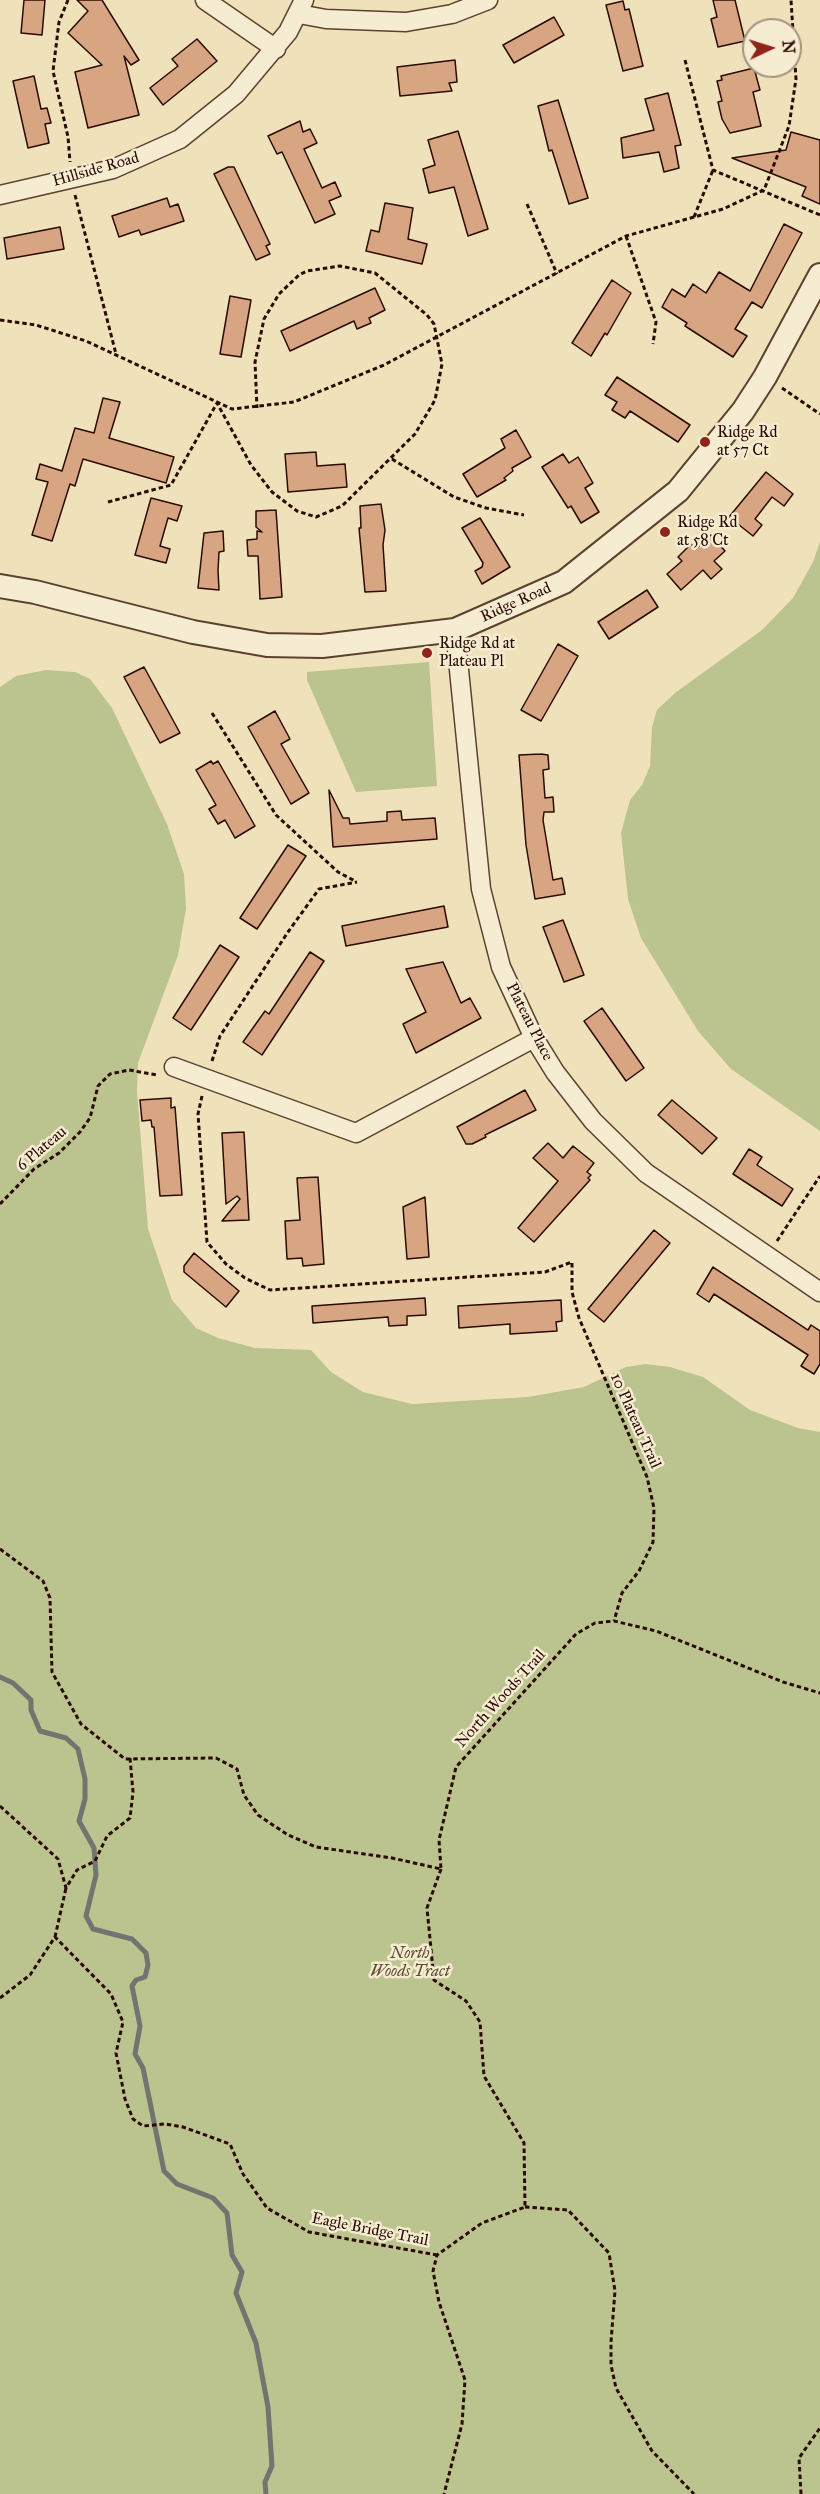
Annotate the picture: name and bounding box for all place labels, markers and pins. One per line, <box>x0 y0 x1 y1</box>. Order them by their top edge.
place label: Ridge Rd at 57 Ct <box>717 423 777 461</box>
marker: Ridge Rd at 57 Ct <box>698 435 712 449</box>
place label: Ridge Rd at 58 Ct <box>677 513 737 551</box>
marker: Ridge Rd at 58 Ct <box>658 525 672 539</box>
place label: Ridge Rd at Plateau Pl <box>439 634 515 672</box>
marker: Ridge Rd at Plateau Pl <box>420 646 434 660</box>

